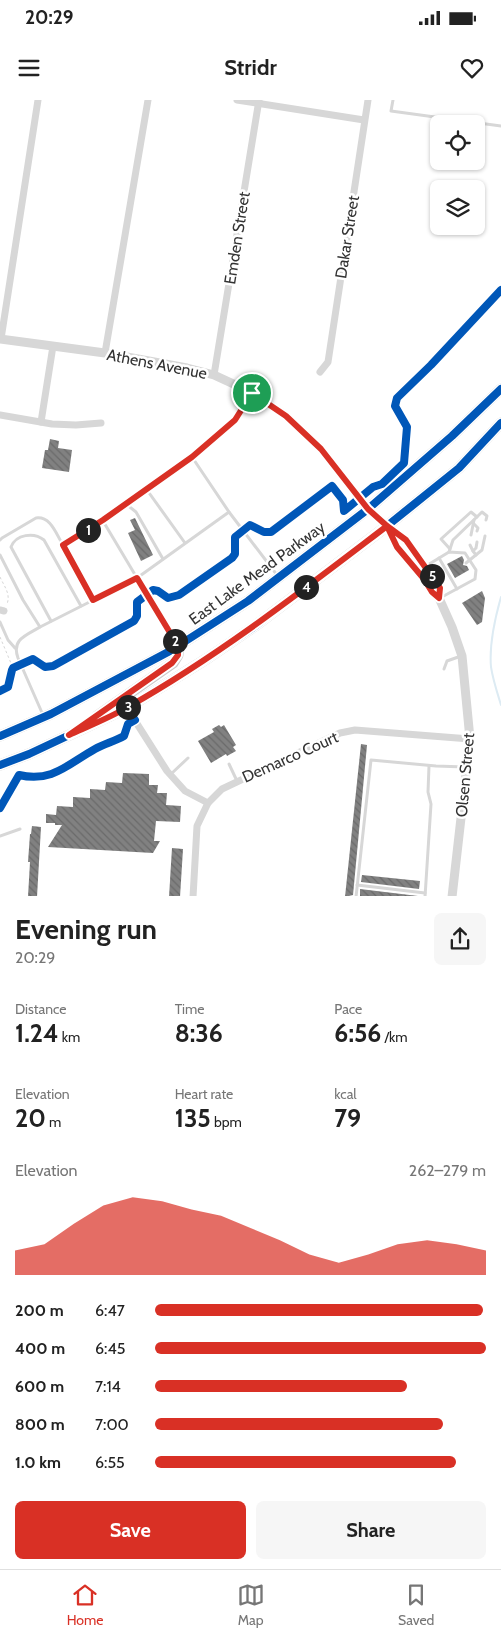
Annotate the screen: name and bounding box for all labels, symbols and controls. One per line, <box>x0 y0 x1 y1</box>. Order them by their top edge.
text: 20:29 <box>25 6 73 29</box>
icon: menu <box>15 54 43 82</box>
text: Stridr <box>224 54 277 81</box>
icon: heart <box>458 54 486 82</box>
map controls <box>430 115 485 235</box>
button: locate <box>430 115 485 170</box>
button: layers <box>430 180 485 235</box>
street label: Emden Street <box>220 190 254 286</box>
street label: Dakar Street <box>331 194 363 280</box>
street label: Athens Avenue <box>105 345 209 383</box>
pin <box>231 372 273 414</box>
icon: arrive <box>238 379 266 407</box>
street label: East Lake Mead Parkway <box>185 517 329 629</box>
pin: 1 <box>76 518 100 542</box>
text: 1 <box>86 521 91 539</box>
pin: 5 <box>420 564 444 588</box>
text: 5 <box>429 567 436 585</box>
pin: 4 <box>294 574 318 600</box>
text: 4 <box>302 578 311 596</box>
pin: 2 <box>162 628 188 654</box>
text: 2 <box>172 632 179 650</box>
pin: 3 <box>116 694 140 720</box>
text: 3 <box>125 698 132 716</box>
street label: Demarco Court <box>239 727 342 787</box>
street label: Olsen Street <box>452 731 478 818</box>
text: Evening run <box>15 912 157 946</box>
button: share <box>434 913 486 965</box>
text: 20:29 <box>15 948 55 967</box>
text: Distance <box>15 1000 67 1018</box>
text: Time <box>175 1000 204 1018</box>
text: Pace <box>334 1000 362 1018</box>
text: 1.24 <box>15 1018 59 1048</box>
text: 8:36 <box>175 1018 223 1048</box>
text: 6:56 <box>334 1018 381 1048</box>
text: km <box>59 1028 80 1046</box>
text: /km <box>381 1028 408 1046</box>
text: Elevation <box>15 1085 70 1103</box>
text: Heart rate <box>175 1085 233 1103</box>
text: kcal <box>334 1085 357 1103</box>
text: 20 <box>15 1103 46 1133</box>
text: 135 <box>175 1103 211 1133</box>
text: 79 <box>334 1103 361 1133</box>
text: m <box>46 1113 61 1131</box>
text: bpm <box>211 1113 242 1131</box>
text: Elevation <box>15 1161 78 1180</box>
text: 262–279 m <box>409 1161 486 1180</box>
text: 200 m <box>15 1301 64 1320</box>
text: 6:47 <box>95 1301 125 1320</box>
text: 400 m <box>15 1339 65 1358</box>
text: 6:45 <box>95 1339 125 1358</box>
text: 600 m <box>15 1377 64 1396</box>
text: 7:14 <box>95 1377 121 1396</box>
text: 800 m <box>15 1415 65 1434</box>
text: 7:00 <box>95 1415 129 1434</box>
text: 1.0 km <box>15 1453 61 1472</box>
text: 6:55 <box>95 1453 125 1472</box>
button: Save <box>15 1501 246 1559</box>
button: Share <box>256 1501 486 1559</box>
tab: Home <box>67 1581 103 1629</box>
tab: Map <box>237 1581 265 1629</box>
tab: Saved <box>398 1581 434 1629</box>

